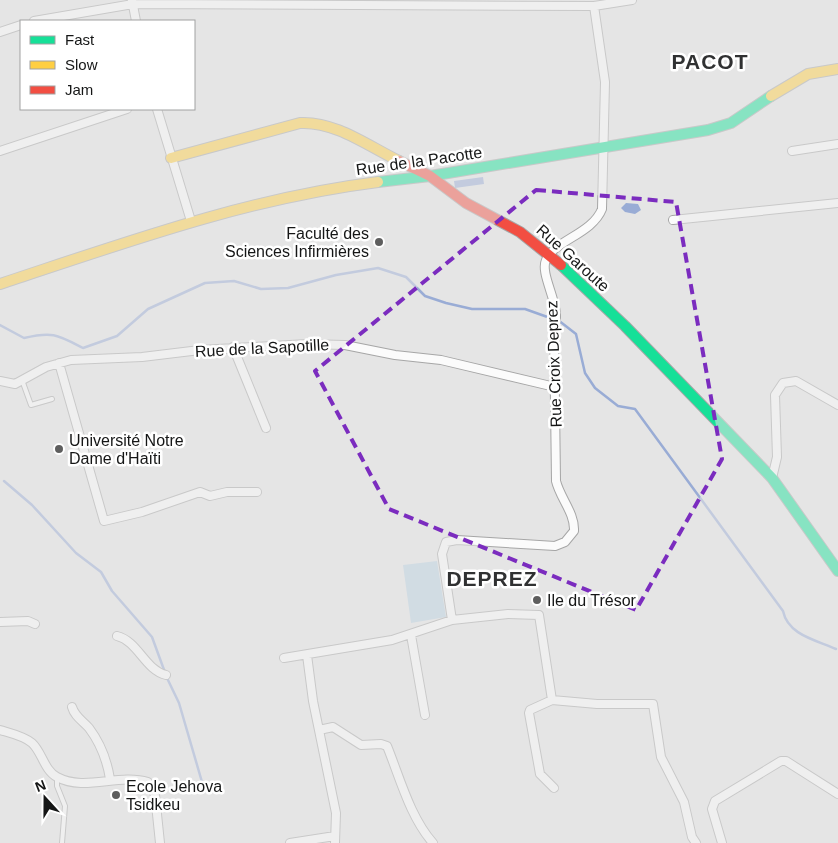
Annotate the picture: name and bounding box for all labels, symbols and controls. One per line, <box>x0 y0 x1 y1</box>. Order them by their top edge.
legend <box>20 20 195 110</box>
text: Fast <box>65 31 95 48</box>
district label: PACOT <box>672 50 748 73</box>
text: Slow <box>65 56 98 73</box>
text: Jam <box>65 81 93 98</box>
street label: Rue de la Pacotte <box>355 144 483 178</box>
street label: Rue Garoute <box>533 221 613 295</box>
place label: Faculté des Sciences Infirmières <box>225 225 369 260</box>
marker: Faculté des Sciences Infirmières <box>373 236 385 248</box>
street label: Rue Croix Deprez <box>543 300 565 428</box>
street label: Rue de la Sapotille <box>194 336 330 360</box>
place label: Université Notre Dame d'Haïti <box>69 432 184 467</box>
marker: Université Notre Dame d'Haïti <box>53 443 65 455</box>
district label: DEPREZ <box>446 567 538 590</box>
place label: Ile du Trésor <box>547 592 637 609</box>
marker: Ile du Trésor <box>531 594 543 606</box>
north arrow <box>20 773 70 823</box>
text: N <box>33 777 48 795</box>
place label: Ecole Jehova Tsidkeu <box>126 778 222 813</box>
marker: Ecole Jehova Tsidkeu <box>110 789 122 801</box>

